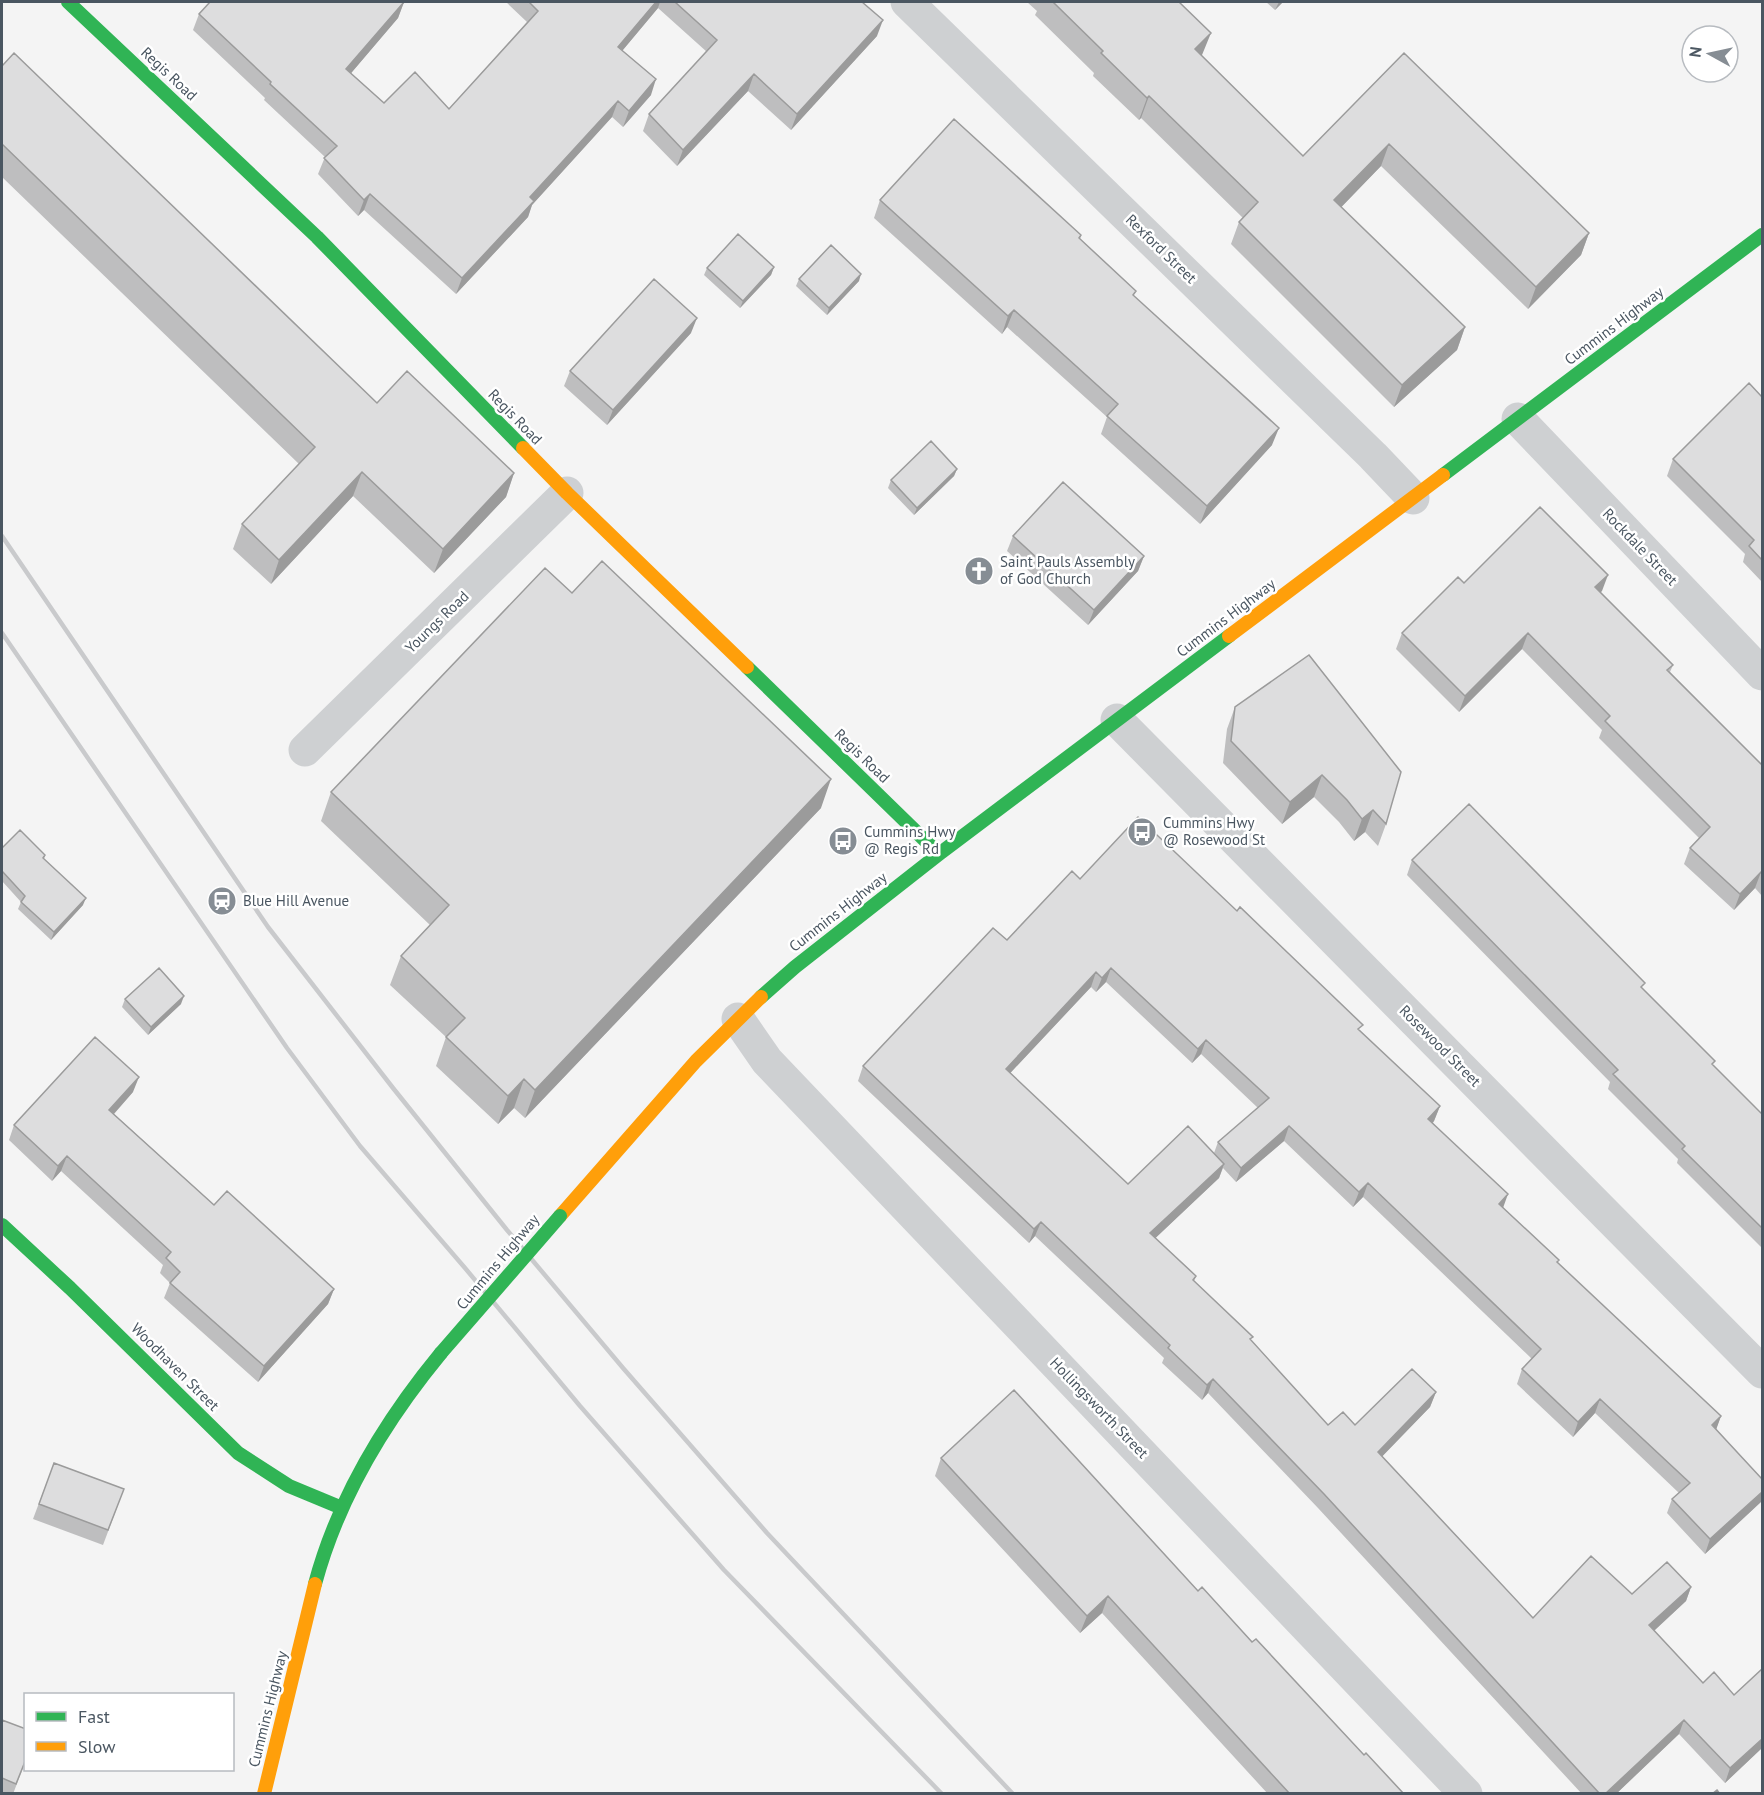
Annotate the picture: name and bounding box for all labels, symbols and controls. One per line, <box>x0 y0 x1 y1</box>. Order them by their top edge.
north arrow <box>1680 24 1740 84</box>
street label: Regis Road <box>137 43 201 104</box>
text: N <box>1685 45 1706 59</box>
street label: Rexford Street <box>1122 210 1201 287</box>
street label: Cummins Highway <box>1560 282 1667 369</box>
street label: Regis Road <box>484 385 546 448</box>
street label: Rockdale Street <box>1599 504 1682 589</box>
place label: Saint Pauls Assembly of God Church <box>1000 552 1135 588</box>
church icon: Saint Pauls Assembly of God Church <box>963 555 995 587</box>
street label: Cummins Highway <box>1172 574 1279 661</box>
street label: Youngs Road <box>401 586 473 657</box>
street label: Regis Road <box>831 725 894 787</box>
place label: Cummins Hwy @ Rosewood St <box>1163 813 1265 849</box>
bus stop icon: Cummins Hwy @ Rosewood St <box>1126 816 1158 848</box>
place label: Cummins Hwy @ Regis Rd <box>864 822 956 858</box>
bus stop icon: Cummins Hwy @ Regis Rd <box>827 825 859 857</box>
street label: Cummins Highway <box>785 867 890 956</box>
station icon: Blue Hill Avenue <box>206 885 238 917</box>
place label: Blue Hill Avenue <box>243 891 349 910</box>
street label: Rosewood Street <box>1396 1001 1485 1090</box>
street label: Cummins Highway <box>452 1210 543 1313</box>
street label: Woodhaven Street <box>127 1319 223 1415</box>
street label: Hollingsworth Street <box>1046 1353 1153 1462</box>
street label: Cummins Highway <box>244 1649 291 1769</box>
legend <box>24 1693 234 1771</box>
text: Fast <box>78 1705 110 1728</box>
text: Slow <box>78 1735 116 1758</box>

